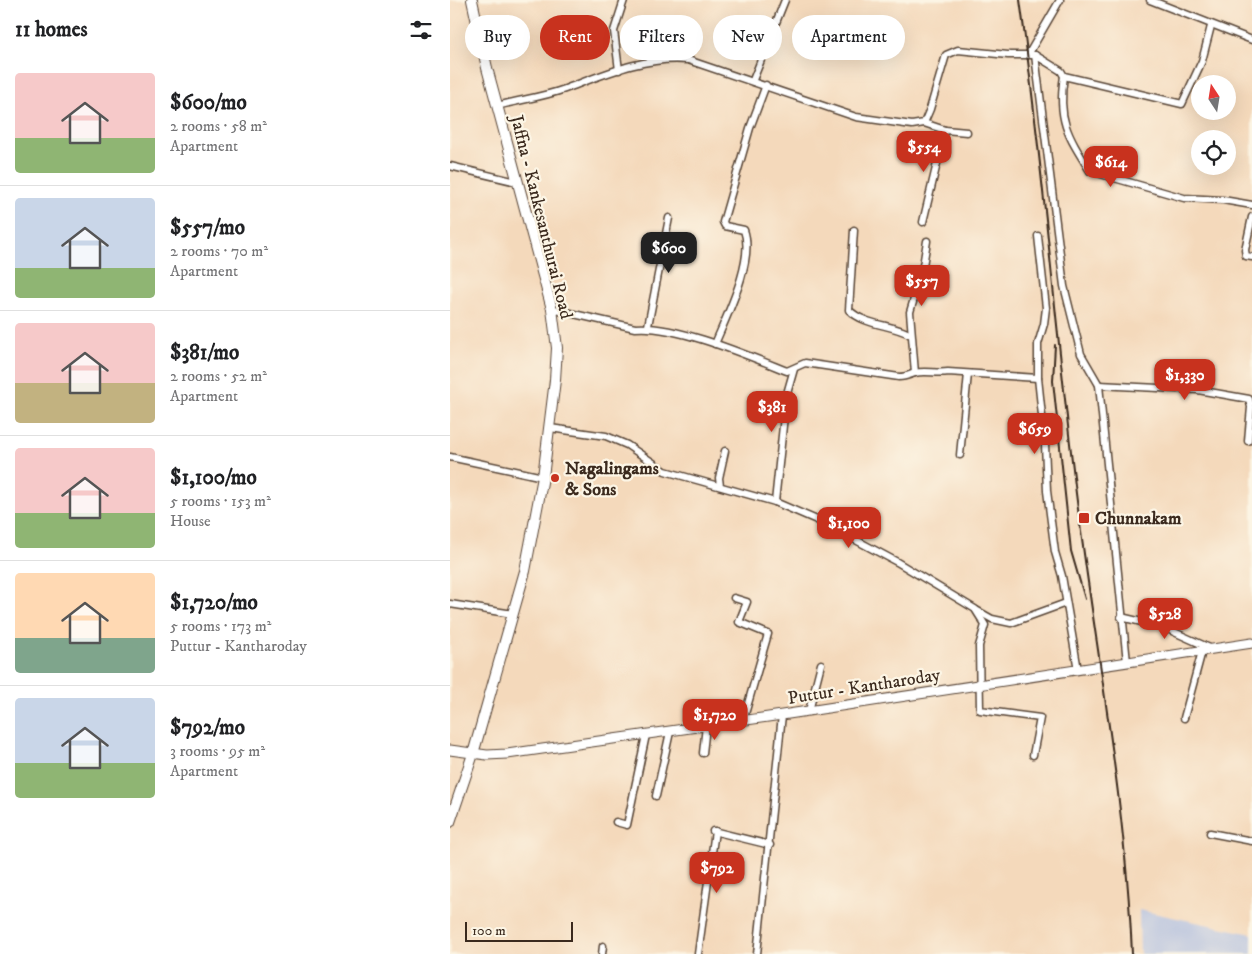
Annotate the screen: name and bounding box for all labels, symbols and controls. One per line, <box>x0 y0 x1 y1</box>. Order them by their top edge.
chip: Buy <box>465 15 530 60</box>
chip: Rent <box>540 15 610 60</box>
chip: Filters <box>620 15 703 60</box>
chip: New <box>713 15 782 60</box>
chip: Apartment <box>792 15 905 60</box>
icon: filters <box>407 16 435 44</box>
text: 11 homes <box>15 17 88 43</box>
north arrow <box>1191 75 1236 120</box>
map controls <box>1191 75 1236 175</box>
text: $600/mo <box>170 90 247 116</box>
icon: home <box>55 93 115 153</box>
street label: Jaffna - Kankesanthurai Road <box>505 111 577 321</box>
text: 2 rooms · 58 m² <box>170 116 267 136</box>
pin: $554 <box>894 130 954 173</box>
button: locate <box>1191 130 1236 175</box>
text: Apartment <box>170 136 238 156</box>
text: $554 <box>908 137 941 157</box>
pin: $614 <box>1081 146 1141 188</box>
text: $614 <box>1095 152 1127 172</box>
text: $557/mo <box>170 215 245 241</box>
icon: home <box>55 218 115 278</box>
pin: $600 <box>639 232 699 274</box>
text: $600 <box>652 238 686 258</box>
text: 2 rooms · 70 m² <box>170 241 268 261</box>
text: Apartment <box>170 261 238 281</box>
pin: $557 <box>892 264 952 307</box>
text: $557 <box>905 271 939 291</box>
text: $381/mo <box>170 340 239 366</box>
icon: home <box>55 343 115 403</box>
pin: $1,330 <box>1144 358 1226 401</box>
text: $1,330 <box>1165 365 1205 385</box>
text: 2 rooms · 52 m² <box>170 366 267 386</box>
text: Apartment <box>170 386 238 406</box>
pin: $381 <box>742 390 802 433</box>
text: $381 <box>758 397 786 417</box>
pin: $659 <box>1005 412 1065 455</box>
text: $659 <box>1019 419 1052 439</box>
place label: Nagalingams & Sons <box>565 458 659 501</box>
text: $1,100/mo <box>170 465 257 491</box>
icon: home <box>55 468 115 528</box>
marker: Nagalingams & Sons <box>549 472 561 484</box>
text: 5 rooms · 153 m² <box>170 491 271 511</box>
pin: $1,100 <box>808 506 890 549</box>
place label: Chunnakam <box>1095 508 1182 530</box>
text: House <box>170 511 211 531</box>
marker: Chunnakam <box>1077 511 1091 525</box>
text: $1,100 <box>828 513 870 533</box>
text: $1,720/mo <box>170 590 258 616</box>
icon: home <box>55 593 115 653</box>
pin: $528 <box>1135 598 1195 640</box>
text: $528 <box>1149 604 1181 624</box>
text: 5 rooms · 173 m² <box>170 616 271 636</box>
text: Puttur - Kantharoday <box>170 636 307 656</box>
street label: Puttur - Kantharoday <box>786 664 942 710</box>
pin: $1,720 <box>674 698 756 741</box>
text: $1,720 <box>694 705 736 725</box>
text: $792/mo <box>170 715 245 741</box>
icon: home <box>55 718 115 778</box>
text: 3 rooms · 95 m² <box>170 741 265 761</box>
text: Apartment <box>170 761 238 781</box>
pin: $792 <box>687 852 747 894</box>
text: $792 <box>701 858 734 878</box>
scale bar <box>465 919 572 942</box>
text: 100 m <box>472 922 506 940</box>

